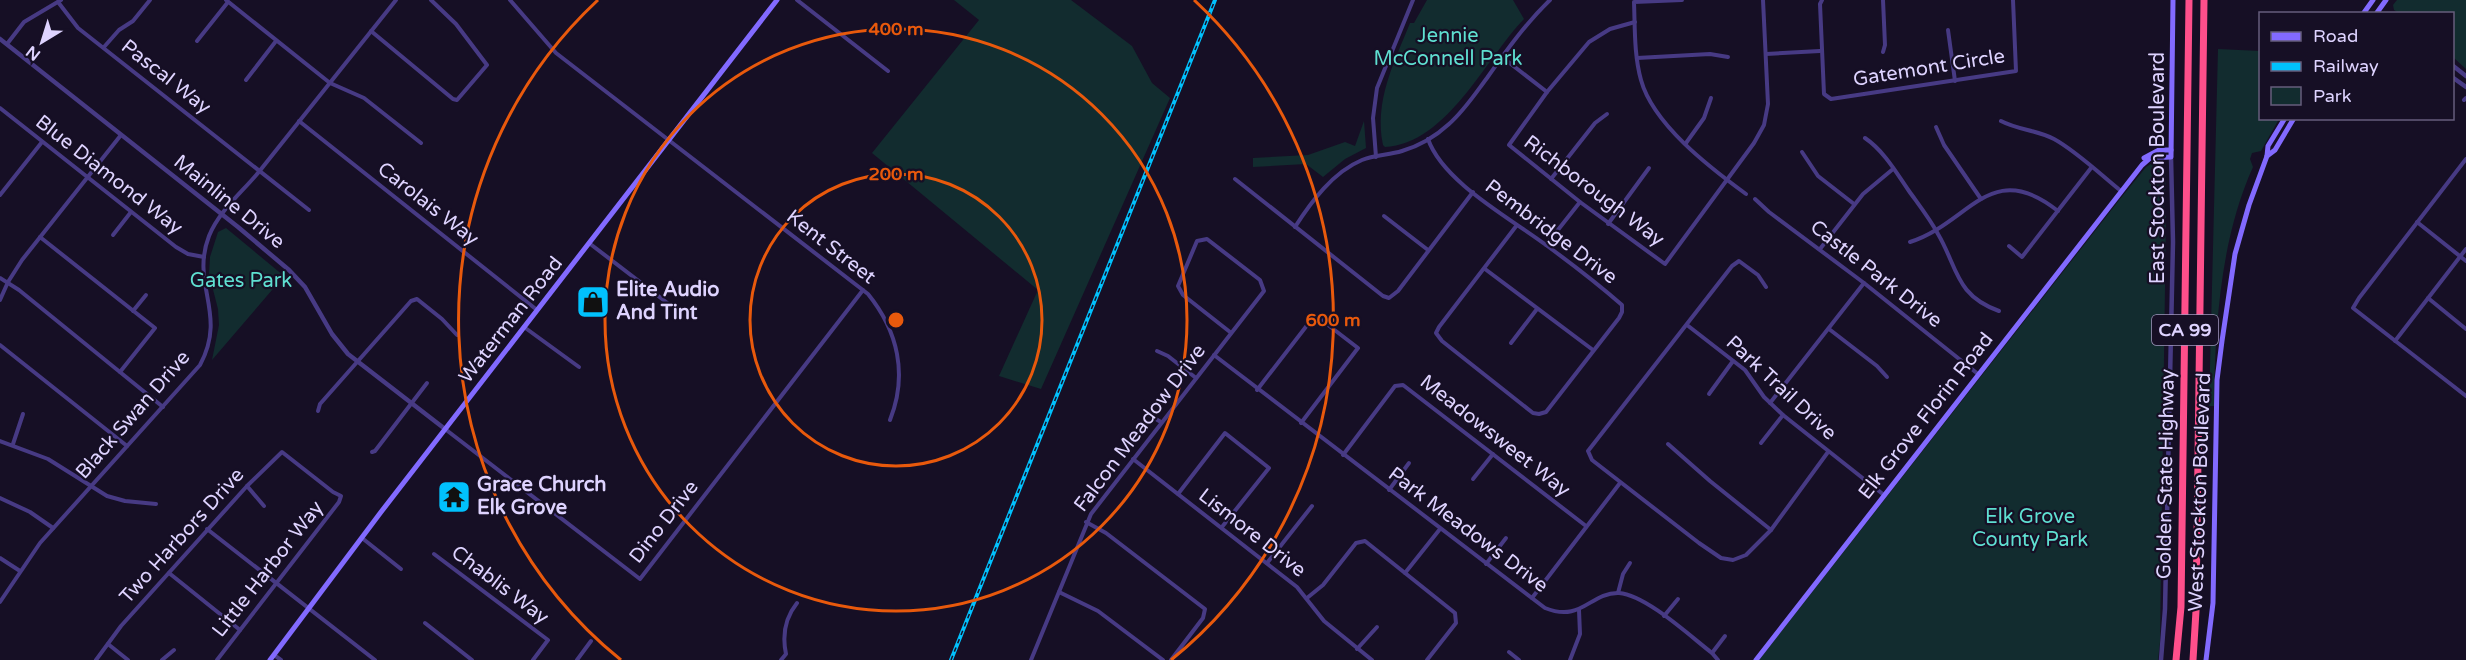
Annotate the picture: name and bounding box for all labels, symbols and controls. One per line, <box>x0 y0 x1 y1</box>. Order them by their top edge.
north arrow <box>12 12 72 72</box>
legend <box>2259 12 2454 120</box>
text: 400 m <box>868 18 924 40</box>
park label: Jennie McConnell Park <box>1374 24 1522 71</box>
text: Road <box>2313 25 2358 47</box>
street label: Pascal Way <box>116 35 216 120</box>
text: N <box>22 41 45 65</box>
street label: Gatemont Circle <box>1851 44 2007 92</box>
street label: East Stockton Boulevard <box>2146 52 2170 284</box>
text: Railway <box>2313 55 2379 77</box>
text: Park <box>2313 85 2352 107</box>
street label: Blue Diamond Way <box>31 110 188 240</box>
street label: Richborough Way <box>1519 130 1669 252</box>
street label: Mainline Drive <box>169 150 289 254</box>
street label: Carolais Way <box>373 157 484 251</box>
text: 200 m <box>868 163 924 185</box>
street label: Pembridge Drive <box>1480 175 1622 289</box>
street label: Kent Street <box>782 205 881 290</box>
street label: Castle Park Drive <box>1805 215 1947 333</box>
street label: Waterman Road <box>454 252 568 388</box>
park label: Gates Park <box>190 269 292 293</box>
place label: Elite Audio And Tint <box>616 278 719 325</box>
shop icon: Elite Audio And Tint <box>575 284 611 320</box>
text: 600 m <box>1305 309 1361 331</box>
centre of rings <box>886 310 906 330</box>
road number: CA 99 <box>2152 315 2218 345</box>
street label: Elk Grove Florin Road <box>1854 328 1998 504</box>
street label: Park Trail Drive <box>1721 331 1841 445</box>
street label: Falcon Meadow Drive <box>1069 340 1211 516</box>
street label: Black Swan Drive <box>71 346 195 484</box>
street label: Golden State Highway <box>2152 368 2180 579</box>
street label: Meadowsweet Way <box>1415 370 1575 502</box>
street label: West Stockton Boulevard <box>2184 372 2216 612</box>
street label: Park Meadows Drive <box>1383 462 1553 598</box>
street label: Two Harbors Drive <box>115 463 249 609</box>
place label: Grace Church Elk Grove <box>477 473 607 520</box>
street label: Dino Drive <box>624 476 704 568</box>
temple icon: Grace Church Elk Grove <box>436 479 472 515</box>
street label: Lismore Drive <box>1193 484 1311 582</box>
street label: Little Harbor Way <box>207 496 329 642</box>
park label: Elk Grove County Park <box>1972 505 2088 552</box>
street label: Chablis Way <box>446 541 554 630</box>

